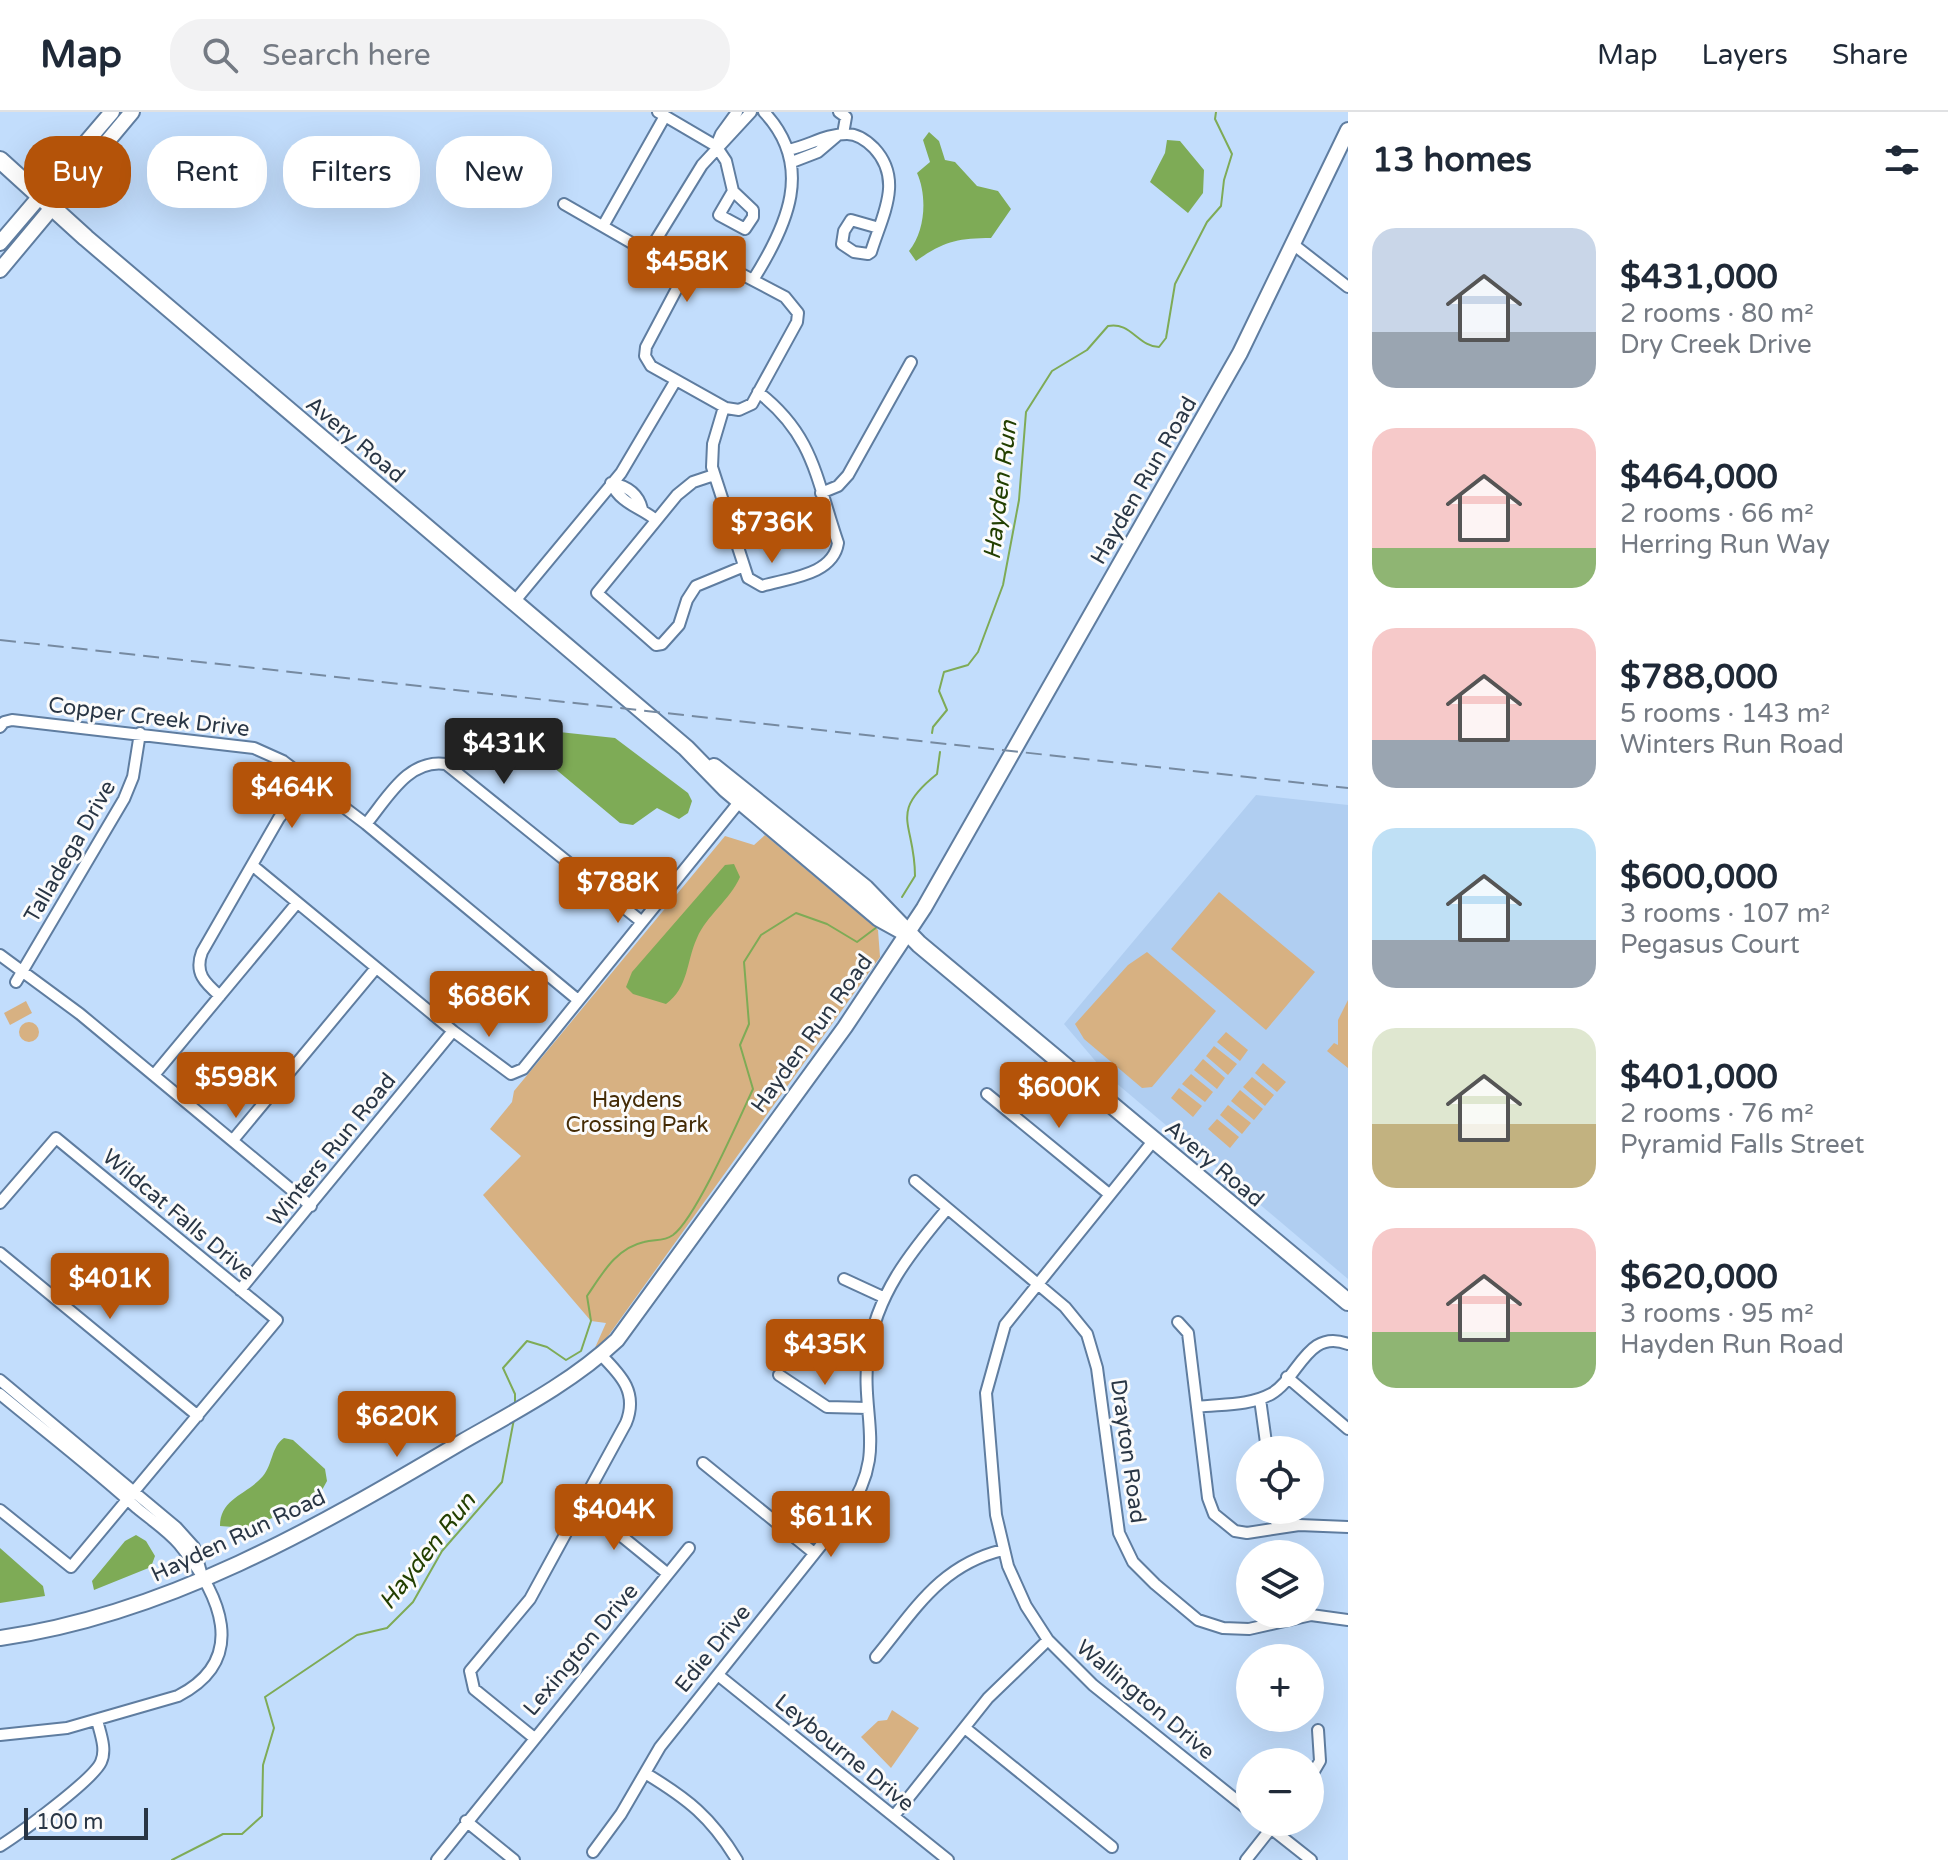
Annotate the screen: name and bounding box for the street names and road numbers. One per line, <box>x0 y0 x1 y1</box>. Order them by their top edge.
street label: Avery Road <box>301 391 410 489</box>
street label: Hayden Run Road <box>1085 392 1202 569</box>
street label: Copper Creek Drive <box>47 692 251 742</box>
street label: Talladega Drive <box>19 776 121 927</box>
street label: Hayden Run Road <box>746 949 878 1118</box>
street label: Winters Run Road <box>262 1068 402 1231</box>
street label: Avery Road <box>1160 1115 1269 1213</box>
street label: Wildcat Falls Drive <box>97 1144 260 1286</box>
street label: Drayton Road <box>1105 1377 1151 1525</box>
street label: Hayden Run Road <box>147 1484 330 1588</box>
street label: Lexington Drive <box>518 1578 644 1721</box>
street label: Edie Drive <box>669 1599 756 1698</box>
street label: Wallington Drive <box>1071 1634 1220 1765</box>
street label: Leybourne Drive <box>769 1689 919 1817</box>

